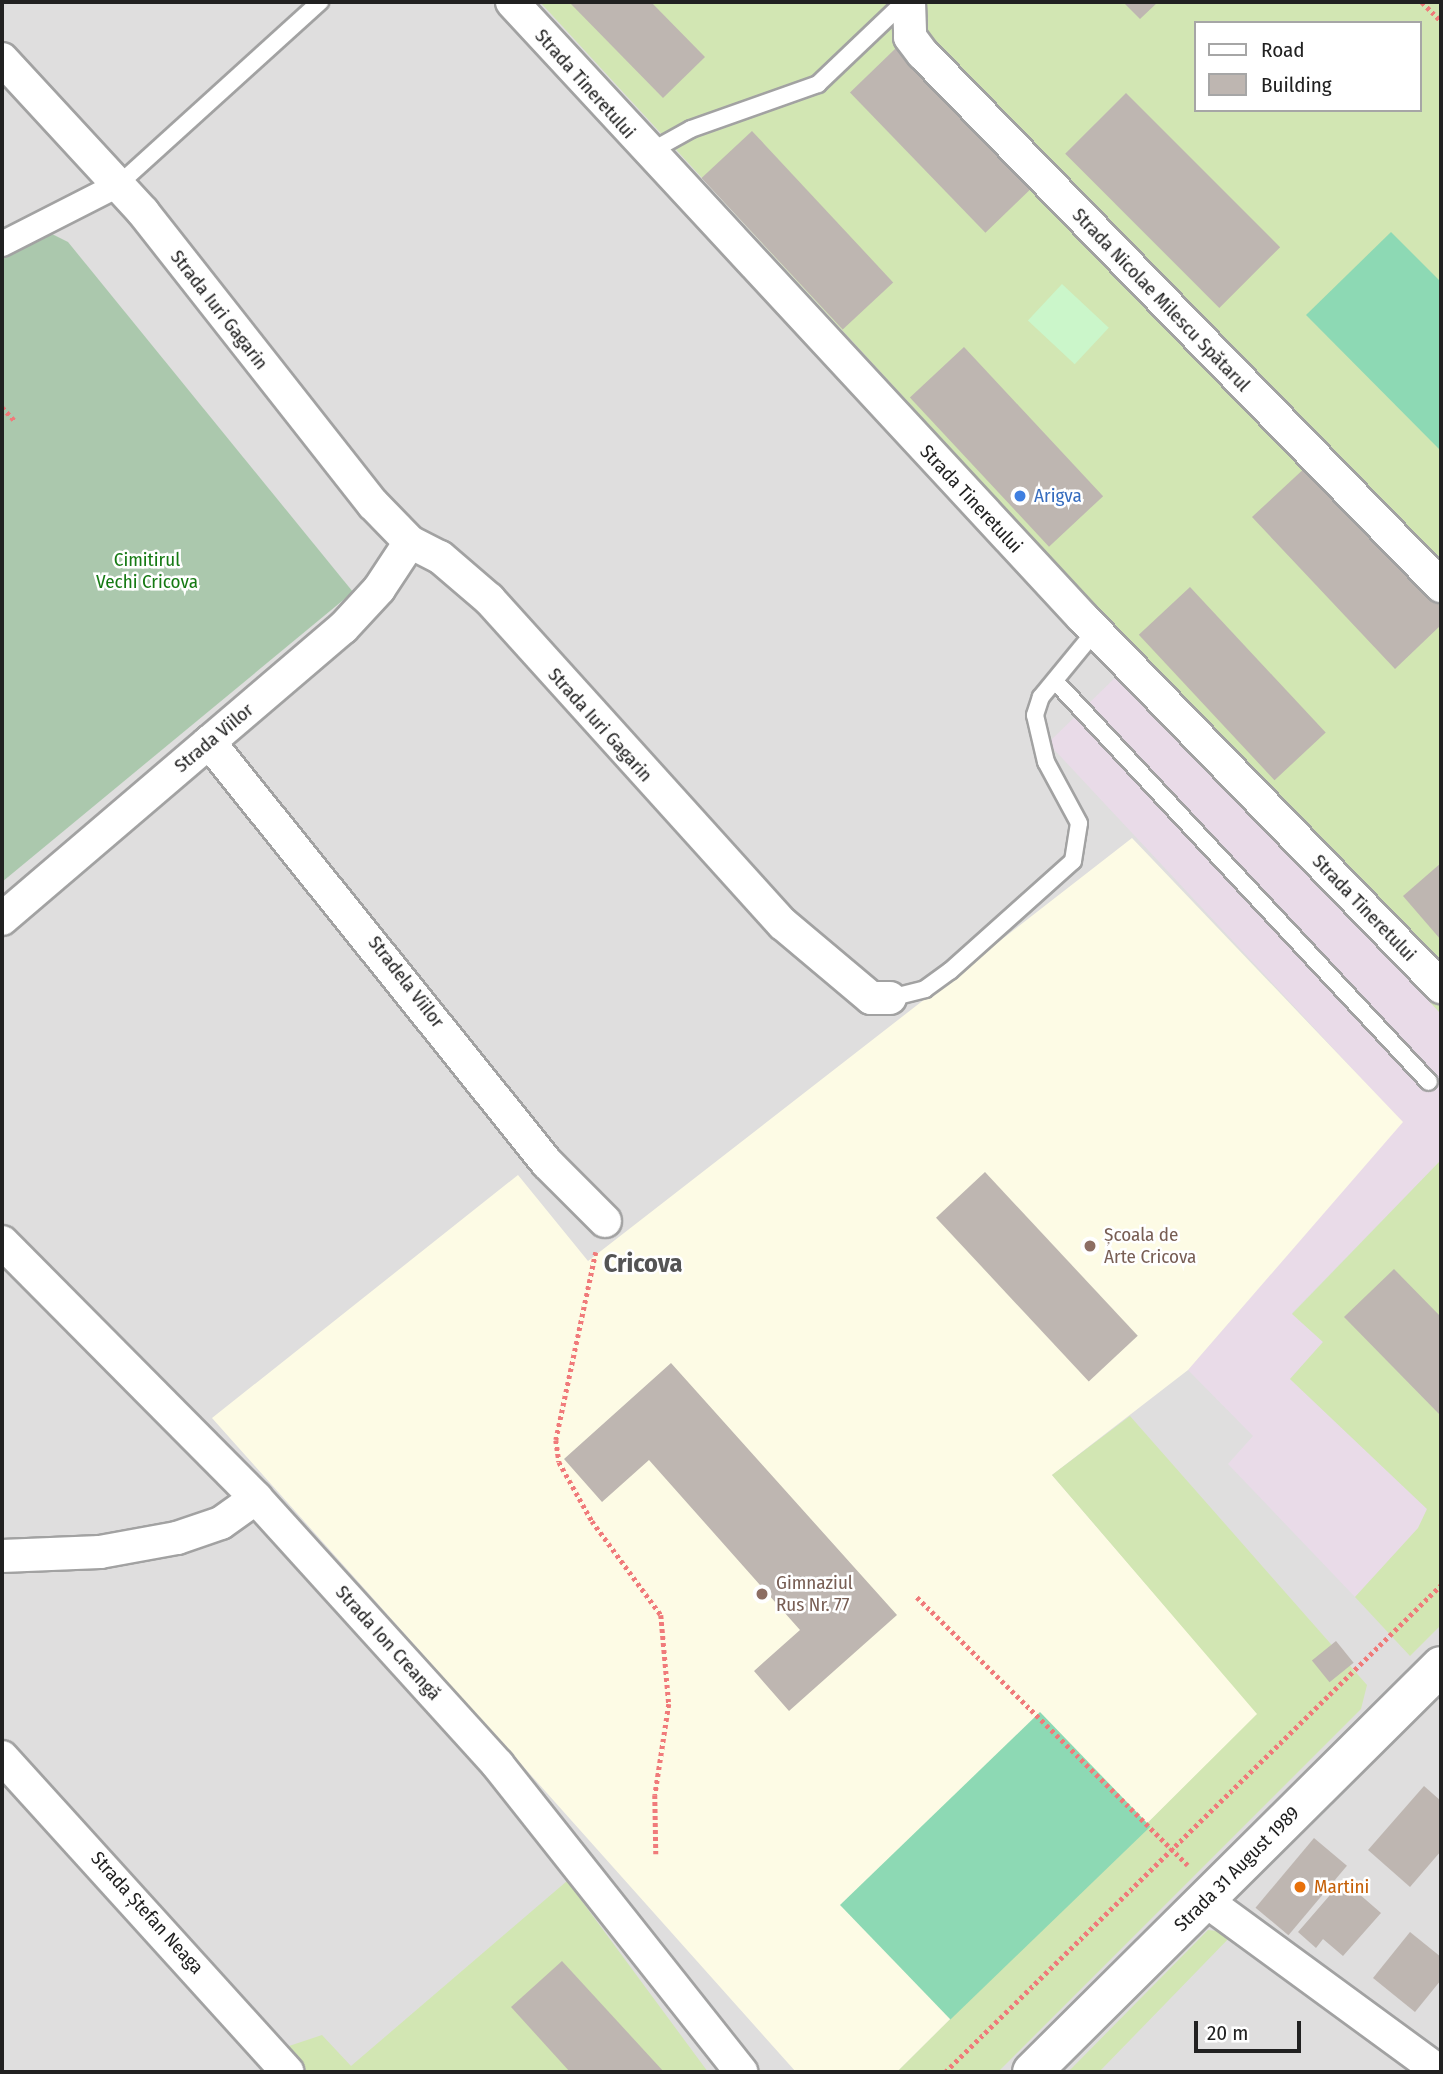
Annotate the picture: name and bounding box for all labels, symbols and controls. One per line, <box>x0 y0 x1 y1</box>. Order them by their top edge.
legend <box>1194 21 1422 112</box>
street label: Strada Tineretului <box>530 25 640 143</box>
text: Road <box>1261 37 1305 63</box>
text: Building <box>1261 72 1332 98</box>
street label: Strada Nicolae Milescu Spătarul <box>1067 204 1255 396</box>
street label: Strada Iuri Gagarin <box>165 246 273 374</box>
street label: Strada Tineretului <box>915 440 1027 558</box>
place label: Arigva <box>1034 485 1082 507</box>
marker: Arigva <box>1012 488 1028 504</box>
park label: Cimitirul Vechi Cricova <box>96 549 198 593</box>
street label: Strada Iuri Gagarin <box>543 663 657 787</box>
street label: Strada Viilor <box>170 698 258 778</box>
street label: Strada Tineretului <box>1307 850 1421 966</box>
street label: Stradela Viilor <box>363 932 449 1032</box>
place label: Școala de Arte Cricova <box>1104 1224 1196 1268</box>
marker: Școala de Arte Cricova <box>1082 1238 1098 1254</box>
district label: Cricova <box>604 1248 682 1280</box>
place label: Gimnaziul Rus Nr. 77 <box>776 1572 853 1616</box>
street label: Strada Ion Creangă <box>331 1581 445 1705</box>
marker: Gimnaziul Rus Nr. 77 <box>754 1586 770 1602</box>
street label: Strada 31 August 1989 <box>1170 1802 1304 1936</box>
street label: Strada Ștefan Neaga <box>86 1847 208 1979</box>
place label: Martini <box>1314 1876 1369 1898</box>
marker: Martini <box>1292 1879 1308 1895</box>
scale bar <box>1198 2008 1305 2052</box>
text: 20 m <box>1207 2020 1248 2046</box>

